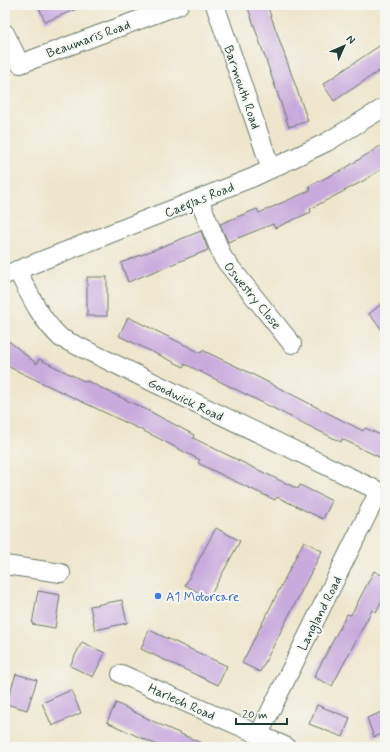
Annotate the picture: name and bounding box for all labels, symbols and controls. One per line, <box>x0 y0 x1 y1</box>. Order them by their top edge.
street label: Beaumaris Road <box>44 16 133 62</box>
north arrow <box>324 26 364 66</box>
text: N <box>343 32 358 47</box>
street label: Barmouth Road <box>219 43 264 132</box>
street label: Caeglas Road <box>162 179 238 224</box>
street label: Oswestry Close <box>219 259 284 333</box>
street label: Goodwick Road <box>145 375 226 426</box>
street label: Langland Road <box>294 574 347 654</box>
place label: A1 Motorcare <box>166 589 239 606</box>
marker: A1 Motorcare <box>153 591 163 601</box>
street label: Harlech Road <box>145 680 218 725</box>
scale bar <box>236 700 287 726</box>
text: 20 m <box>242 707 268 723</box>

